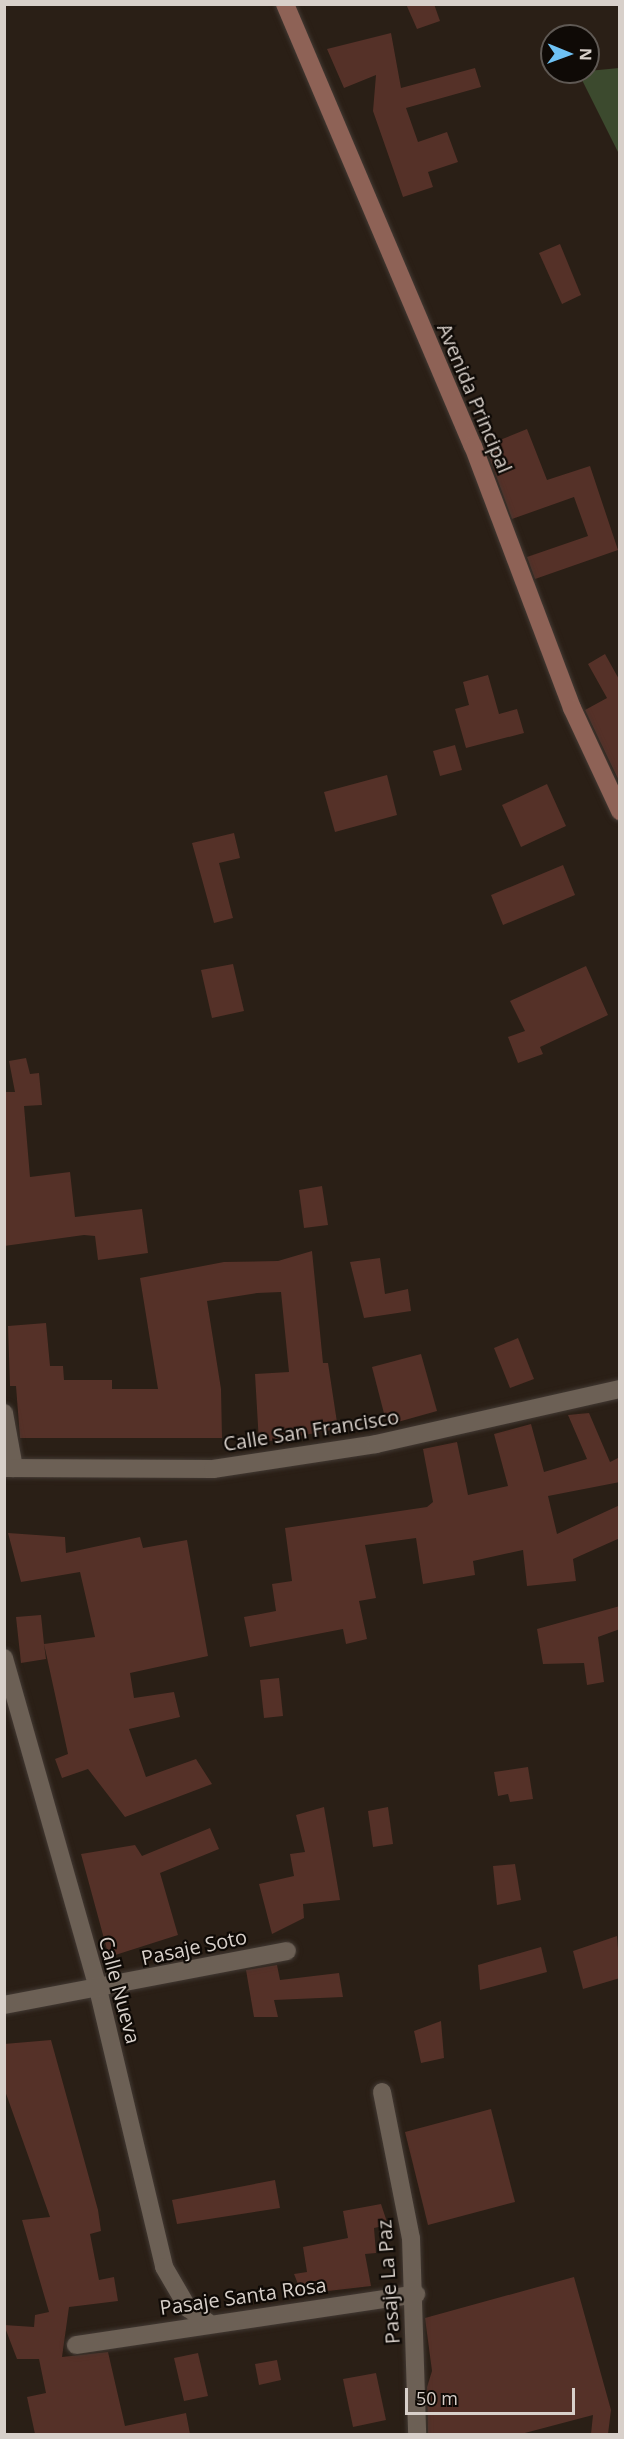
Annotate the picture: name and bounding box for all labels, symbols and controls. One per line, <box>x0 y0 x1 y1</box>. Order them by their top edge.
north arrow <box>540 24 600 84</box>
text: N <box>575 48 597 61</box>
street label: Avenida Principal <box>433 320 517 476</box>
street label: Calle San Francisco <box>222 1404 400 1456</box>
street label: Pasaje Soto <box>139 1924 249 1970</box>
street label: Calle Nueva <box>94 1934 146 2046</box>
street label: Pasaje La Paz <box>372 2219 404 2345</box>
street label: Pasaje Santa Rosa <box>158 2272 328 2320</box>
scale bar <box>408 2376 578 2414</box>
text: 50 m <box>416 2386 458 2410</box>

